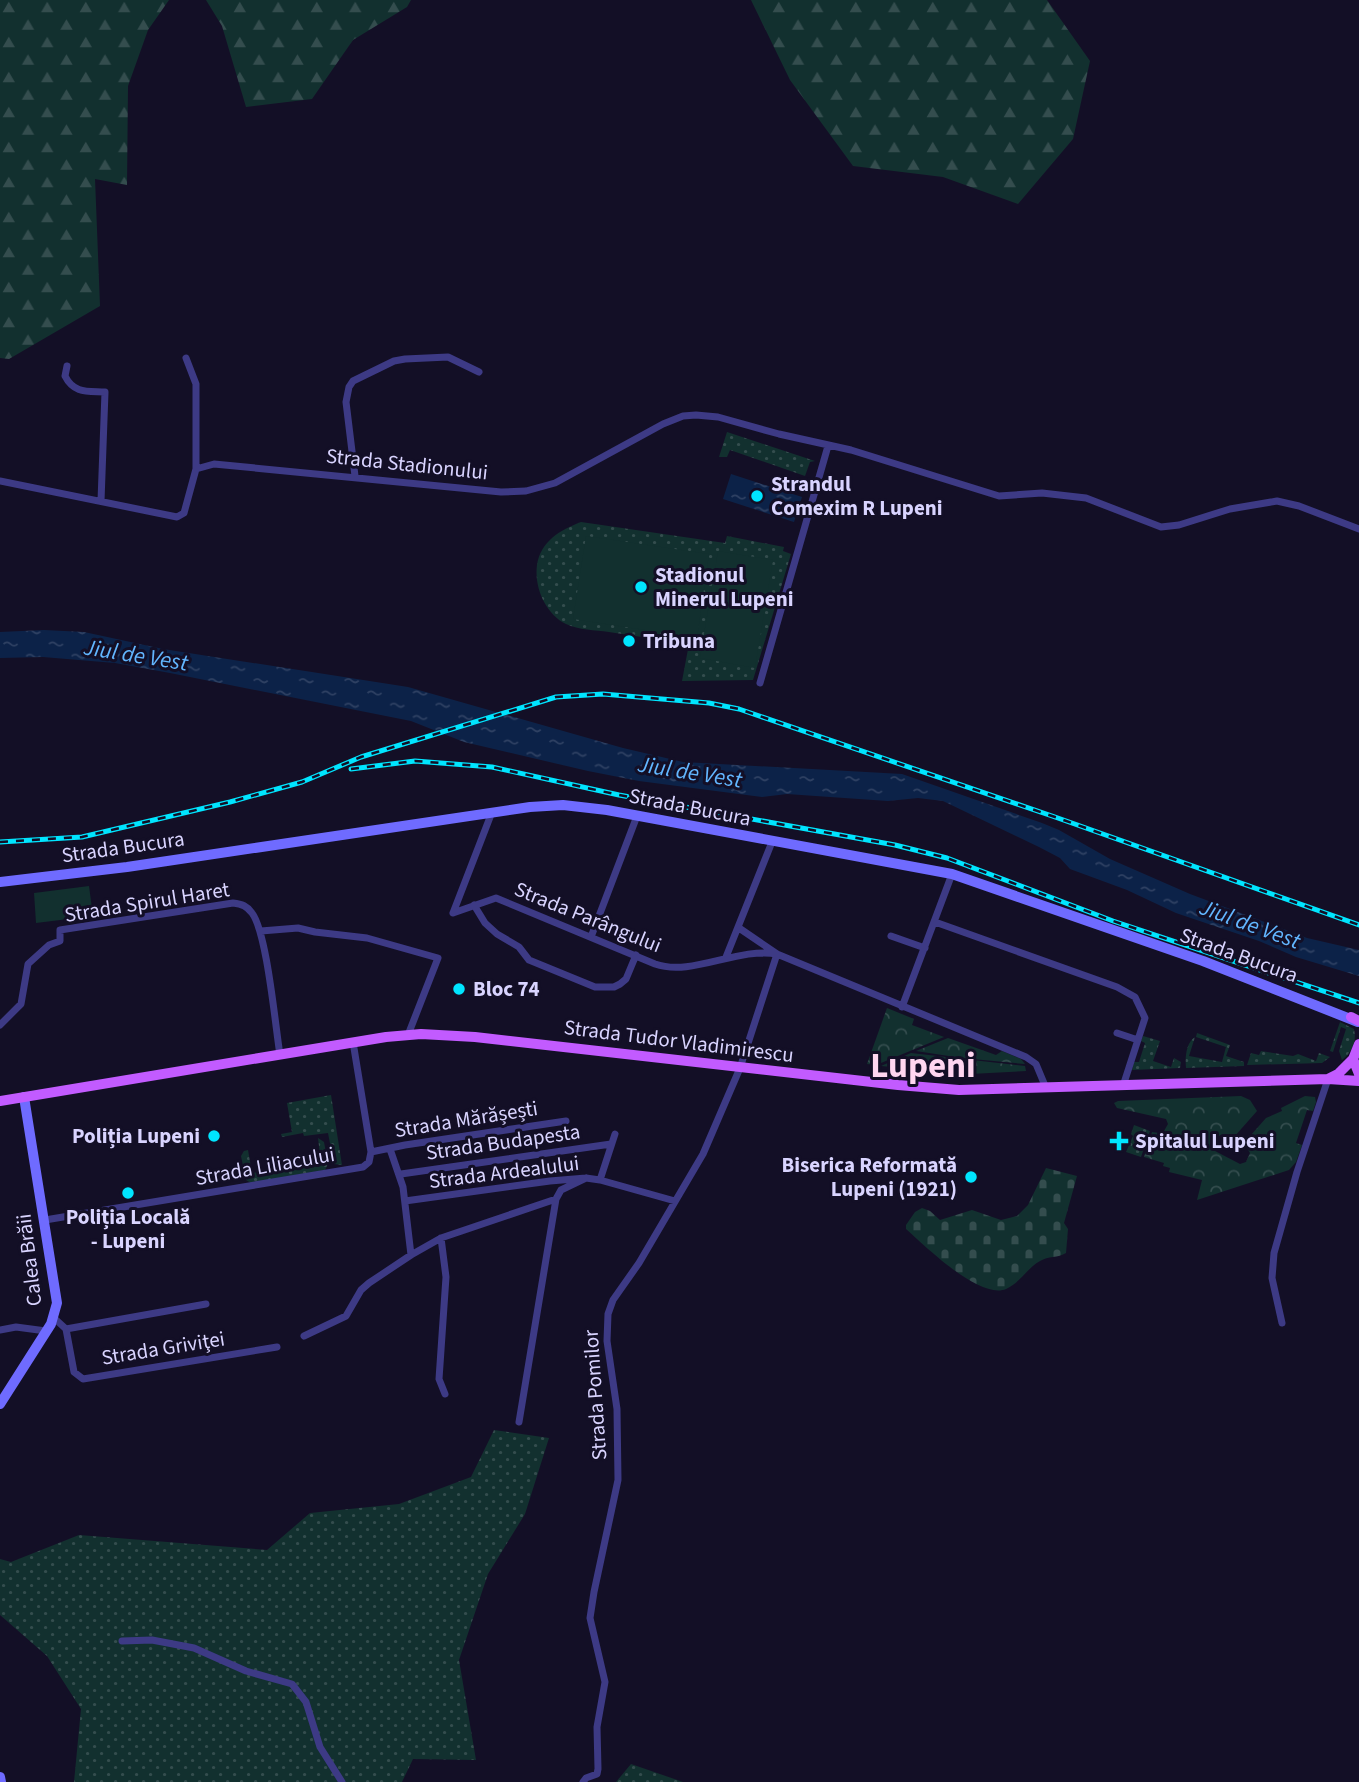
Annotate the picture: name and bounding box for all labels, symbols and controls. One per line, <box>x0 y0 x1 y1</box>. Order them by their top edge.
street label: Strada Stadionului <box>325 441 489 487</box>
place label: Strandul Comexim R Lupeni <box>771 469 943 523</box>
marker: Strandul Comexim R Lupeni <box>749 488 765 504</box>
place label: Stadionul Minerul Lupeni <box>655 560 794 614</box>
marker: Stadionul Minerul Lupeni <box>633 579 649 595</box>
place label: Tribuna <box>643 626 715 656</box>
water label: Jiul de Vest <box>81 630 191 680</box>
marker: Tribuna <box>621 633 637 649</box>
water label: Jiul de Vest <box>635 747 745 797</box>
street label: Strada Bucura <box>626 780 754 834</box>
street label: Strada Bucura <box>60 824 186 870</box>
street label: Strada Spirul Haret <box>62 874 232 930</box>
street label: Strada Parângului <box>510 874 666 960</box>
water label: Jiul de Vest <box>1194 890 1305 958</box>
street label: Strada Bucura <box>1176 920 1302 990</box>
place label: Bloc 74 <box>473 974 540 1004</box>
marker: Bloc 74 <box>451 981 467 997</box>
street label: Strada Tudor Vladimirescu <box>562 1012 796 1070</box>
district label: Lupeni <box>870 1041 976 1091</box>
street label: Strada Mărășești <box>392 1093 540 1145</box>
street label: Strada Budapesta <box>424 1116 582 1168</box>
place label: Poliția Lupeni <box>72 1121 200 1151</box>
place label: Spitalul Lupeni <box>1135 1126 1275 1156</box>
marker: Poliția Lupeni <box>206 1128 222 1144</box>
marker: Spitalul Lupeni <box>1109 1131 1129 1151</box>
street label: Strada Liliacului <box>193 1139 337 1193</box>
street label: Strada Ardealului <box>427 1148 581 1196</box>
place label: Biserica Reformată Lupeni (1921) <box>782 1150 957 1204</box>
marker: Biserica Reformată Lupeni (1921) <box>963 1169 979 1185</box>
marker: Poliția Locală - Lupeni <box>120 1185 136 1201</box>
place label: Poliția Locală - Lupeni <box>66 1202 190 1256</box>
street label: Calea Brăii <box>8 1212 50 1308</box>
street label: Strada Griviţei <box>99 1323 227 1373</box>
street label: Strada Pomilor <box>575 1328 615 1461</box>

